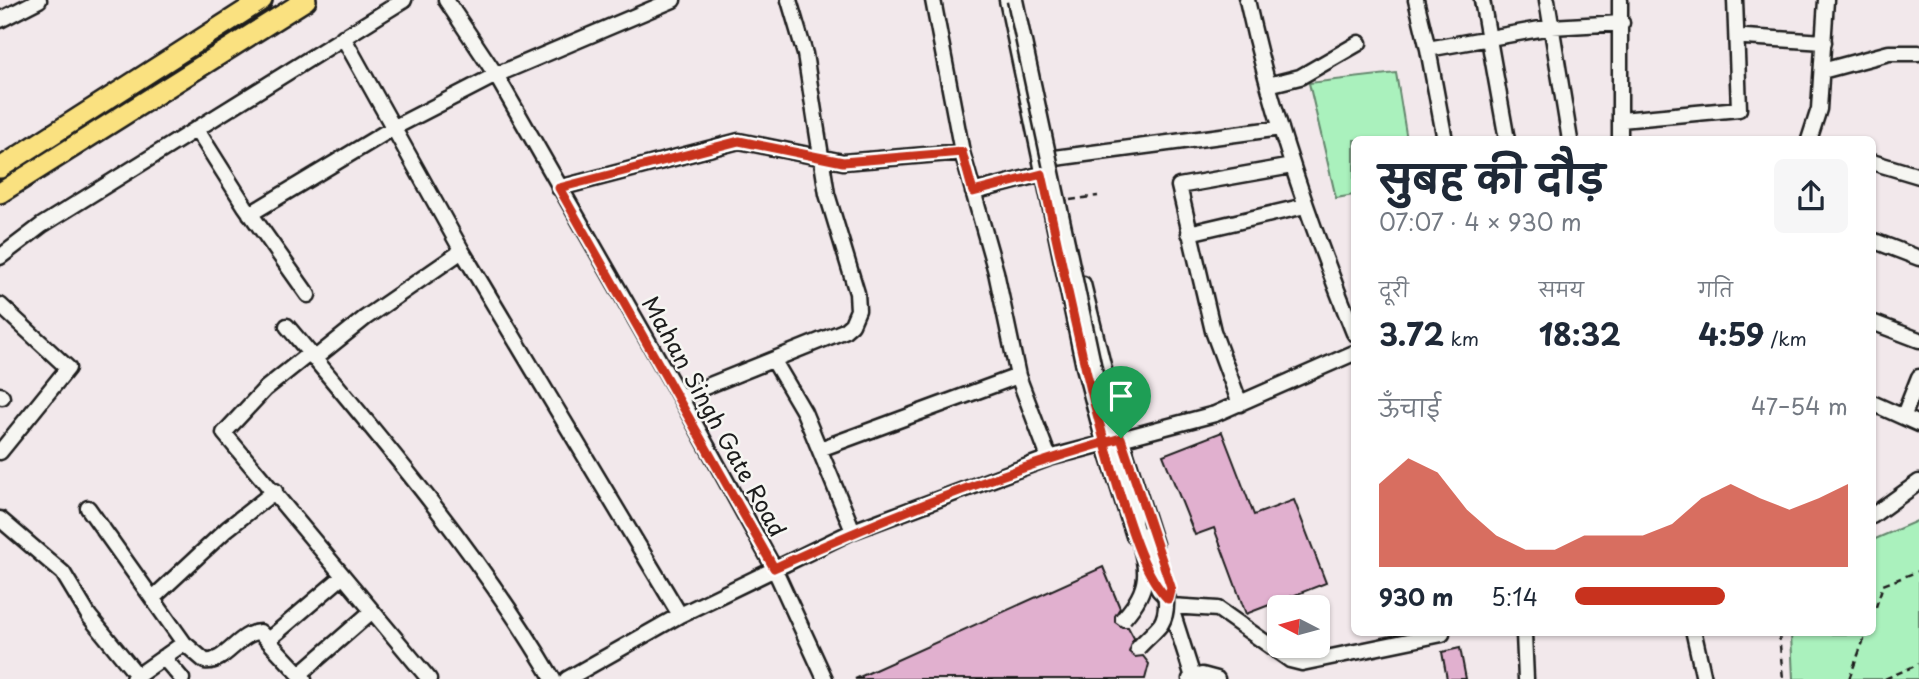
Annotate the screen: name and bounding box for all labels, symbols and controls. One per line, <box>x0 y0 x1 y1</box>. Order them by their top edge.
text: सुबह की दौड़ <box>1379 149 1605 206</box>
button: share <box>1774 159 1848 233</box>
text: 07:07 · 4 × 930 m <box>1379 204 1582 239</box>
text: दूरी <box>1379 275 1409 303</box>
text: समय <box>1539 275 1584 303</box>
text: गति <box>1698 275 1733 303</box>
street label: Mahan Singh Gate Road <box>634 289 796 543</box>
text: 3.72 <box>1379 311 1444 356</box>
text: 18:32 <box>1539 311 1621 356</box>
text: 4:59 <box>1698 311 1764 356</box>
text: km <box>1444 324 1479 352</box>
text: /km <box>1764 324 1807 352</box>
pin <box>1091 366 1151 438</box>
icon: arrive <box>1102 377 1140 415</box>
text: 47–54 m <box>1751 388 1848 423</box>
text: ऊँचाई <box>1379 390 1441 425</box>
text: 930 m <box>1379 579 1454 614</box>
text: 5:14 <box>1491 579 1538 614</box>
north arrow <box>1267 595 1330 658</box>
map controls <box>1267 595 1330 658</box>

